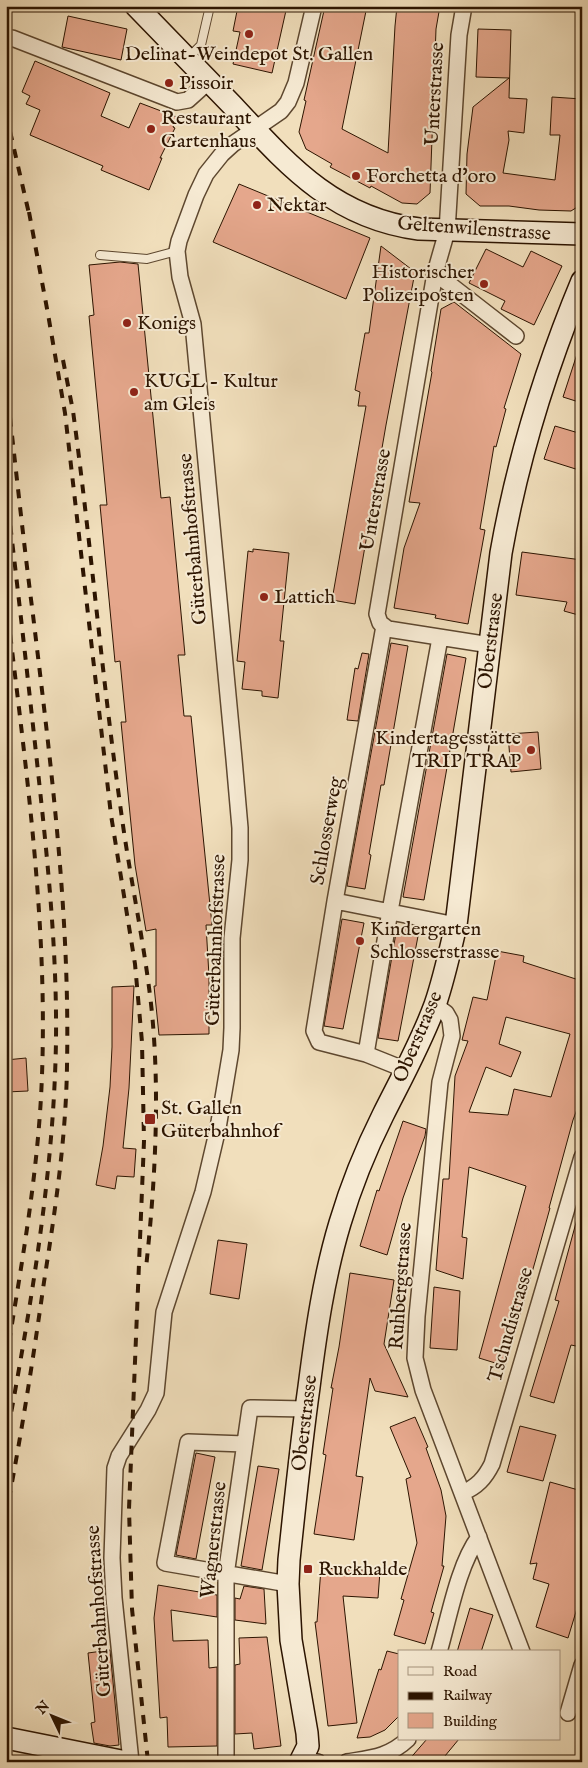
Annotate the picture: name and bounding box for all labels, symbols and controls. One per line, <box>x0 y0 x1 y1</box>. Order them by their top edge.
marker: Delinat-Weindepot St. Gallen <box>243 28 255 40</box>
place label: Delinat-Weindepot St. Gallen <box>125 42 374 67</box>
street label: Unterstrasse <box>420 42 450 146</box>
place label: Pissoir <box>179 71 234 96</box>
marker: Pissoir <box>163 77 175 89</box>
place label: Restaurant Gartenhaus <box>161 106 256 154</box>
marker: Restaurant Gartenhaus <box>145 123 157 135</box>
place label: Forchetta d'oro <box>366 164 497 189</box>
marker: Forchetta d'oro <box>350 170 362 182</box>
place label: Nektar <box>267 193 327 218</box>
marker: Nektar <box>251 199 263 211</box>
street label: Geltenwilenstrasse <box>396 211 552 247</box>
place label: Historischer Polizeiposten <box>362 260 475 308</box>
marker: Historischer Polizeiposten <box>478 278 490 290</box>
place label: Konigs <box>137 311 196 336</box>
marker: Konigs <box>121 317 133 329</box>
place label: KUGL - Kultur am Gleis <box>144 369 278 417</box>
marker: KUGL - Kultur am Gleis <box>128 386 140 398</box>
street label: Unterstrasse <box>355 447 397 553</box>
street label: Güterbahnhofstrasse <box>173 452 213 626</box>
place label: Lattich <box>274 585 335 610</box>
marker: Lattich <box>258 591 270 603</box>
street label: Oberstrasse <box>473 591 509 691</box>
place label: Kindertagesstätte TRIP TRAP <box>375 726 521 774</box>
marker: Kindertagesstätte TRIP TRAP <box>525 744 537 756</box>
street label: Schlosserweg <box>305 774 349 887</box>
street label: Güterbahnhofstrasse <box>201 854 231 1026</box>
place label: Kindergarten Schlosserstrasse <box>370 917 499 965</box>
marker: Kindergarten Schlosserstrasse <box>354 935 366 947</box>
street label: Oberstrasse <box>388 988 448 1086</box>
place label: St. Gallen Güterbahnhof <box>161 1096 284 1144</box>
marker: St. Gallen Güterbahnhof <box>143 1112 157 1126</box>
street label: Ruhbergstrasse <box>384 1222 418 1350</box>
street label: Tschudistrasse <box>483 1265 539 1385</box>
street label: Oberstrasse <box>287 1373 323 1473</box>
street label: Wagnerstrasse <box>195 1480 233 1600</box>
street label: Güterbahnhofstrasse <box>81 1524 117 1698</box>
place label: Ruckhalde <box>318 1557 407 1582</box>
marker: Ruckhalde <box>302 1563 314 1575</box>
legend <box>398 1650 560 1740</box>
text: Road <box>443 1662 478 1681</box>
text: Railway <box>443 1686 493 1705</box>
north arrow <box>28 1690 78 1740</box>
text: N <box>32 1697 54 1719</box>
text: Building <box>443 1712 498 1731</box>

